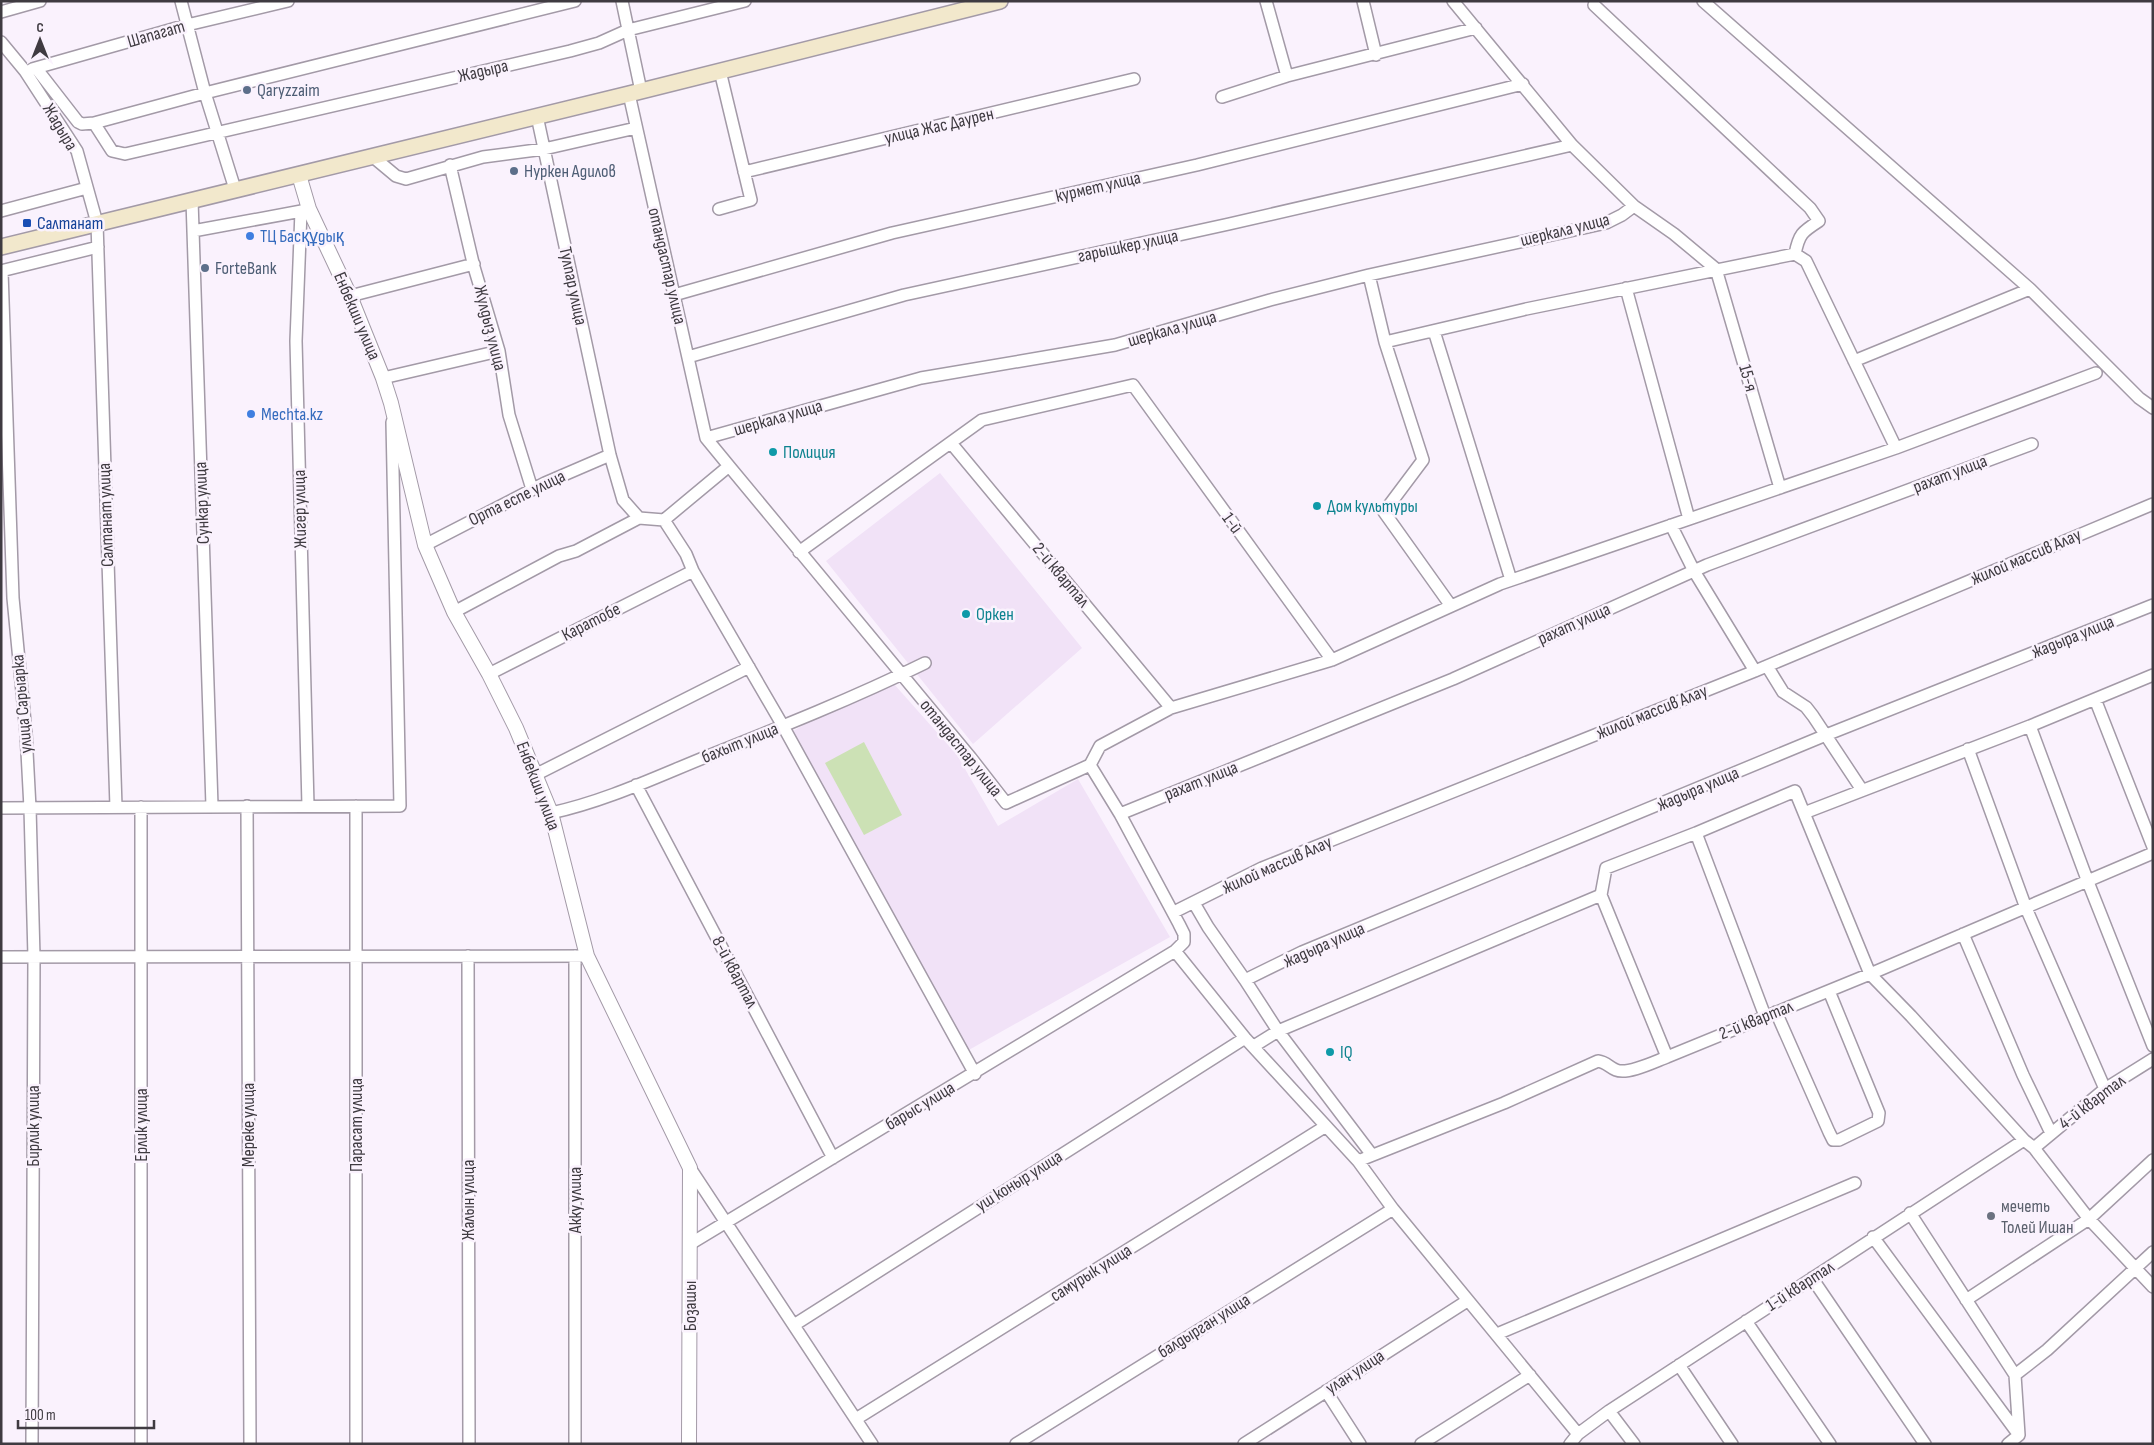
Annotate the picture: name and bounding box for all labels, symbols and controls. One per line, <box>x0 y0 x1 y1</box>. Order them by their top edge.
north arrow <box>15 15 65 65</box>
street label: Шапагат <box>125 16 187 52</box>
text: С <box>36 19 44 36</box>
street label: Жадыра <box>456 55 510 87</box>
place label: Qaryzzaim <box>257 80 320 101</box>
marker: Qaryzzaim <box>241 84 253 96</box>
street label: Жадыра <box>38 100 82 154</box>
street label: улица Жас Даурен <box>882 103 996 149</box>
place label: Нуркен Адилов <box>524 161 616 182</box>
marker: Нуркен Адилов <box>508 165 520 177</box>
street label: курмет улица <box>1053 167 1143 207</box>
street label: отандастар улица <box>643 206 691 326</box>
street label: шеркала улица <box>1518 209 1612 251</box>
place label: Салтанат <box>37 213 103 234</box>
marker: Салтанат <box>21 217 33 229</box>
street label: гарышкер улица <box>1076 225 1180 267</box>
place label: ТЦ Басқұдық <box>260 226 344 247</box>
marker: ТЦ Басқұдық <box>244 230 256 242</box>
street label: Тулпар улица <box>554 245 592 327</box>
place label: ForteBank <box>215 258 277 279</box>
marker: ForteBank <box>199 262 211 274</box>
street label: Енбекши улица <box>329 269 385 363</box>
street label: Жулдыз улица <box>469 283 511 373</box>
street label: шеркала улица <box>1125 306 1219 352</box>
street label: 15-я <box>1734 362 1762 394</box>
street label: шеркала улица <box>731 395 825 441</box>
place label: Mechta.kz <box>261 404 324 425</box>
marker: Mechta.kz <box>245 408 257 420</box>
place label: Полиция <box>783 442 836 463</box>
marker: Полиция <box>767 446 779 458</box>
street label: рахат улица <box>1910 450 1990 498</box>
street label: Сункар улица <box>190 461 214 544</box>
street label: Салтанат улица <box>94 463 118 567</box>
street label: Орта еспе улица <box>465 466 569 530</box>
street label: Жигер улица <box>289 469 311 548</box>
place label: Дом культуры <box>1327 496 1418 517</box>
marker: Дом культуры <box>1311 500 1323 512</box>
street label: 1-й <box>1217 509 1247 537</box>
street label: жилой массив Алау <box>1968 524 2084 590</box>
street label: 2-й квартал <box>1028 538 1095 612</box>
street label: Каратобе <box>558 598 624 646</box>
street label: рахат улица <box>1534 599 1614 649</box>
place label: Оркен <box>976 604 1014 625</box>
marker: Оркен <box>960 608 972 620</box>
street label: жадыра улица <box>2029 611 2117 663</box>
street label: улица Сарыарка <box>7 654 37 754</box>
street label: жилой массив Алау <box>1594 680 1711 744</box>
street label: отандастар улица <box>915 695 1007 801</box>
street label: бахыт улица <box>699 718 781 768</box>
street label: Енбекши улица <box>511 739 565 833</box>
street label: рахат улица <box>1161 757 1241 805</box>
street label: жадыра улица <box>1654 762 1742 816</box>
street label: жилой массив Алау <box>1219 831 1335 899</box>
street label: жадыра улица <box>1280 918 1368 972</box>
street label: 8-й квартал <box>707 932 763 1012</box>
street label: 2-й квартал <box>1716 995 1797 1044</box>
place label: IQ <box>1340 1042 1353 1063</box>
marker: IQ <box>1324 1046 1336 1058</box>
street label: 4-й квартал <box>2055 1070 2130 1134</box>
street label: барыс улица <box>881 1077 959 1135</box>
street label: Парасат улица <box>346 1078 367 1172</box>
street label: Мереке улица <box>238 1083 259 1167</box>
street label: Бирлик улица <box>23 1085 44 1167</box>
street label: Ерлик улица <box>131 1088 152 1162</box>
street label: уш коныр улица <box>972 1146 1066 1216</box>
street label: Жалын улица <box>458 1160 479 1240</box>
street label: Акку улица <box>565 1167 586 1234</box>
place label: мечеть Толей Ишан <box>2001 1196 2074 1238</box>
marker: мечеть Толей Ишан <box>1985 1210 1997 1222</box>
street label: самурык улица <box>1046 1240 1136 1306</box>
street label: 1-й квартал <box>1762 1256 1838 1316</box>
street label: Бозашы <box>680 1281 701 1331</box>
street label: балдырган улица <box>1154 1289 1254 1363</box>
street label: улан улица <box>1322 1345 1388 1399</box>
scale bar <box>18 1398 154 1430</box>
text: 100 m <box>25 1406 56 1425</box>

